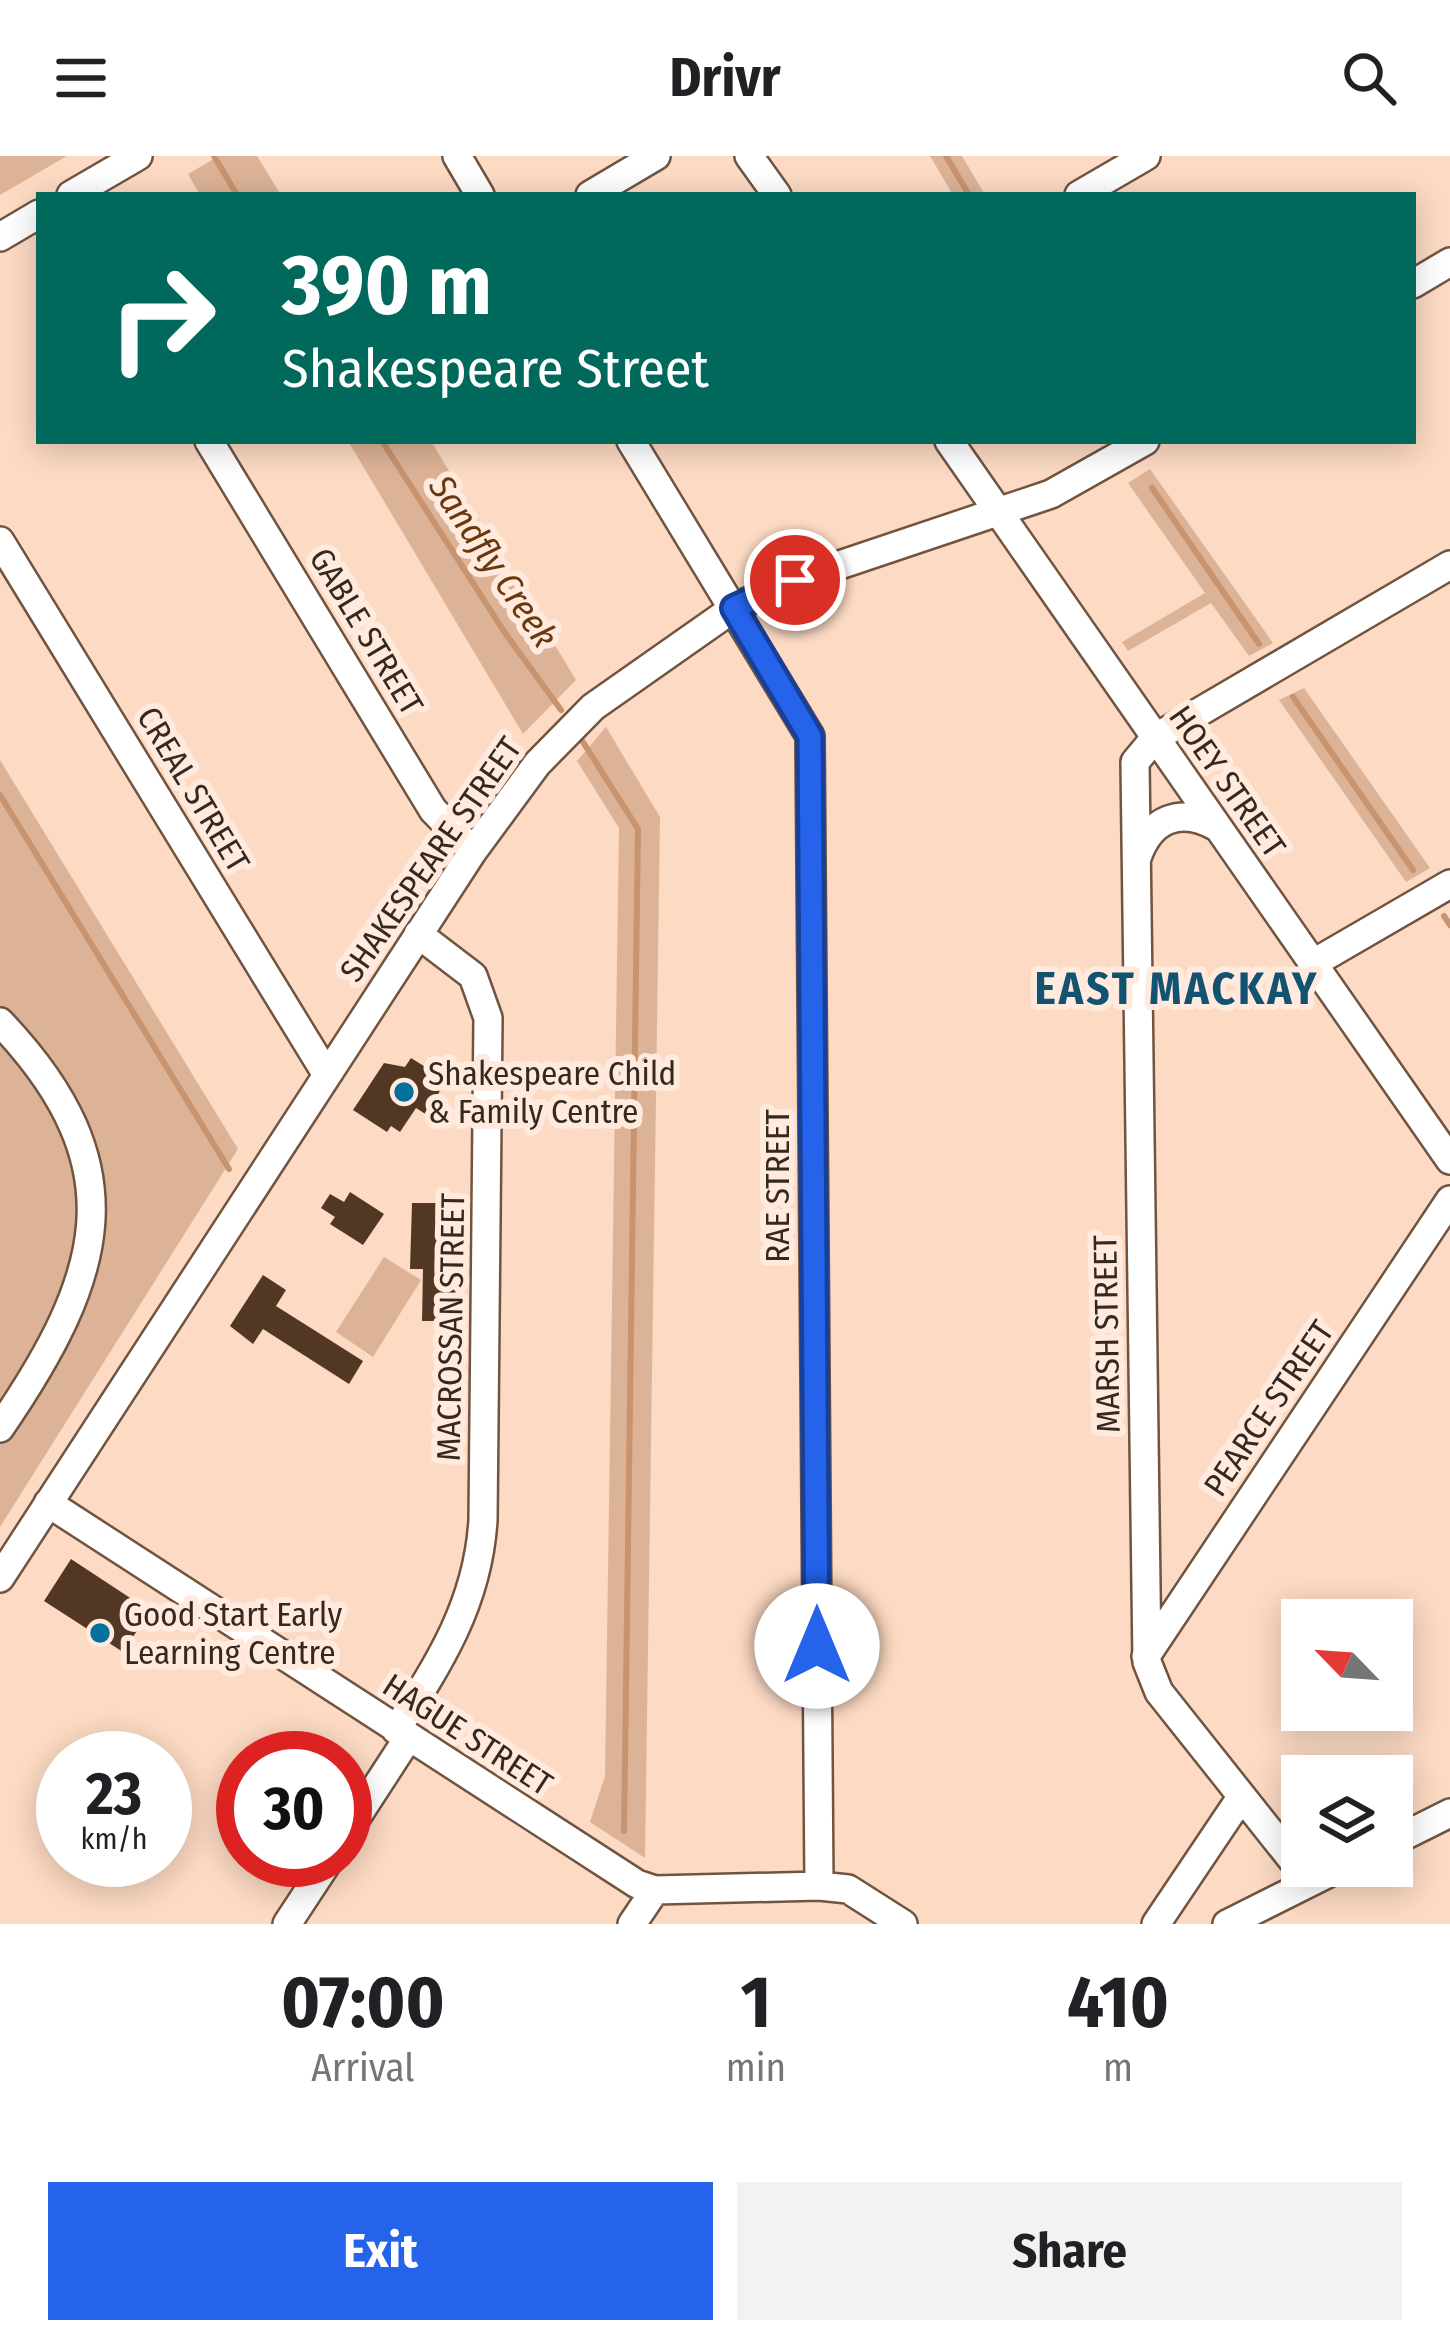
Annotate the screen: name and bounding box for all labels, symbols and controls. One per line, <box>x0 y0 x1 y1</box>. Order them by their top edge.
icon: menu <box>48 45 114 111</box>
icon: search <box>1336 45 1402 111</box>
text: Drivr <box>669 46 781 110</box>
text: 390 m <box>282 235 492 336</box>
icon: right <box>84 240 240 396</box>
text: Shakespeare Street <box>282 337 709 401</box>
water label: Sandfly Creek <box>419 466 567 656</box>
pin <box>744 529 846 631</box>
street label: GABLE STREET <box>301 541 432 723</box>
icon: arrive <box>762 547 828 613</box>
street label: HOEY STREET <box>1161 698 1294 865</box>
street label: CREAL STREET <box>128 700 258 880</box>
street label: SHAKESPEARE STREET <box>332 729 531 989</box>
district label: EAST MACKAY <box>1034 962 1320 1016</box>
place label: Shakespeare Child & Family Centre <box>428 1054 676 1132</box>
marker: Shakespeare Child & Family Centre <box>391 1079 417 1105</box>
street label: RAE STREET <box>758 1108 798 1263</box>
street label: MACROSSAN STREET <box>429 1192 473 1461</box>
street label: MARSH STREET <box>1085 1234 1129 1433</box>
street label: PEARCE STREET <box>1196 1313 1343 1504</box>
position arrow <box>754 1583 880 1709</box>
place label: Good Start Early Learning Centre <box>124 1595 342 1673</box>
north arrow <box>1281 1599 1413 1731</box>
map controls <box>1281 1599 1413 1887</box>
marker: Good Start Early Learning Centre <box>87 1620 113 1646</box>
street label: HAGUE STREET <box>375 1665 560 1805</box>
speed limit sign: 30 <box>216 1731 372 1887</box>
button: layers <box>1281 1755 1413 1887</box>
text: 23 <box>86 1758 142 1830</box>
text: km/h <box>81 1821 147 1857</box>
text: 07:00 <box>281 1960 445 2046</box>
text: 1 <box>741 1960 771 2046</box>
text: 410 <box>1067 1960 1169 2046</box>
text: Arrival <box>311 2045 415 2091</box>
text: min <box>726 2045 786 2091</box>
text: m <box>1103 2045 1133 2091</box>
button: Exit <box>48 2182 713 2320</box>
button: Share <box>737 2182 1402 2320</box>

